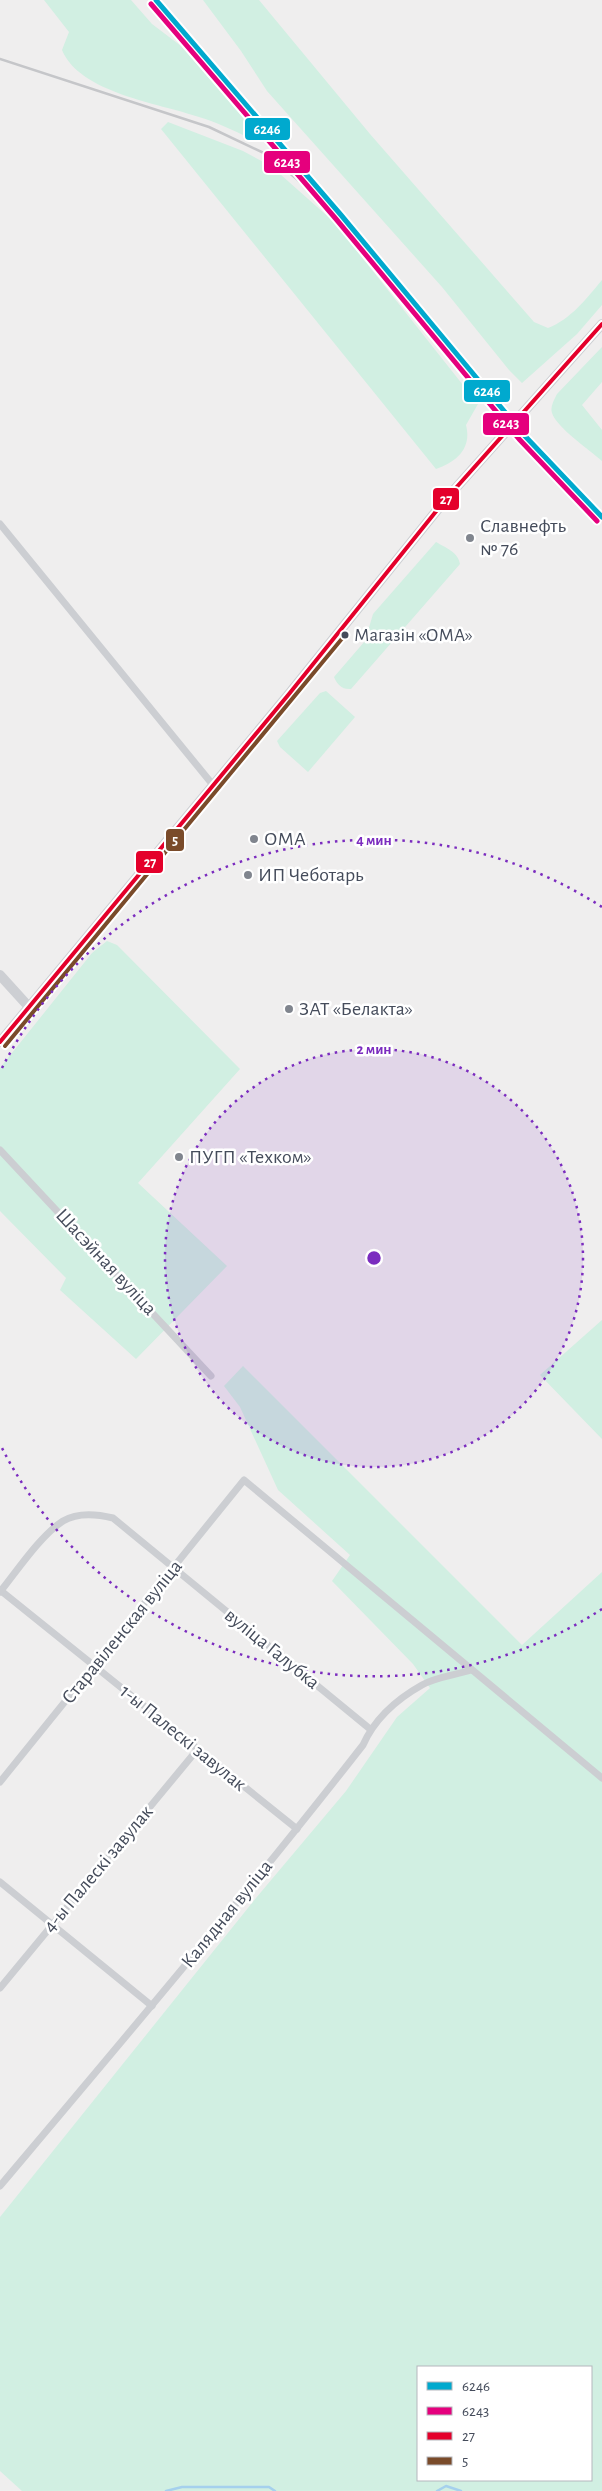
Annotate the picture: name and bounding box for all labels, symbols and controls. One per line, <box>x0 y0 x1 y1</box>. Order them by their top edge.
line badge: 6246 <box>244 117 291 141</box>
text: 6246 <box>253 123 281 137</box>
line badge: 6243 <box>263 150 311 174</box>
text: 6243 <box>274 156 300 170</box>
line badge: 6246 <box>463 379 511 403</box>
text: 6246 <box>473 385 501 399</box>
line badge: 6243 <box>482 412 530 436</box>
text: 6243 <box>493 417 519 431</box>
line badge: 27 <box>432 487 460 511</box>
text: 27 <box>440 493 452 507</box>
place label: Славнефть № 76 <box>480 516 567 559</box>
marker: Славнефть № 76 <box>464 532 476 544</box>
place label: Магазін «ОМА» <box>354 626 473 645</box>
marker: Магазін «ОМА» <box>340 630 350 640</box>
line badge: 5 <box>165 828 185 852</box>
place label: ОМА <box>264 829 306 849</box>
marker: ОМА <box>248 833 260 845</box>
text: 4 мин <box>356 833 392 848</box>
text: 5 <box>172 834 178 848</box>
line badge: 27 <box>135 850 164 874</box>
text: 27 <box>144 856 156 870</box>
place label: ИП Чеботарь <box>258 865 364 885</box>
marker: ИП Чеботарь <box>242 869 254 881</box>
place label: ЗАТ «Белакта» <box>299 999 413 1019</box>
marker: ЗАТ «Белакта» <box>283 1003 295 1015</box>
text: 2 мин <box>356 1042 392 1057</box>
place label: ПУГП «Техком» <box>189 1147 312 1167</box>
marker: ПУГП «Техком» <box>173 1151 185 1163</box>
street label: Шасэйная вуліца <box>52 1205 160 1319</box>
centre of rings <box>365 1249 383 1267</box>
street label: Старавіленская вуліца <box>58 1556 186 1708</box>
street label: вуліца Галубка <box>221 1605 323 1693</box>
street label: 1-ы Палескі завулак <box>116 1681 250 1795</box>
street label: 4-ы Палескі завулак <box>39 1802 157 1936</box>
street label: Калядная вуліца <box>178 1856 276 1972</box>
legend <box>417 2366 592 2481</box>
text: 6246 <box>462 2379 490 2394</box>
text: 6243 <box>462 2404 489 2419</box>
text: 27 <box>462 2429 475 2444</box>
text: 5 <box>462 2454 468 2469</box>

